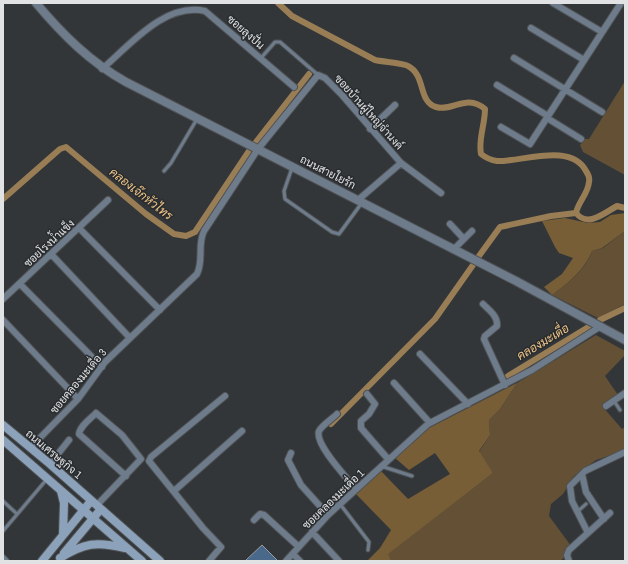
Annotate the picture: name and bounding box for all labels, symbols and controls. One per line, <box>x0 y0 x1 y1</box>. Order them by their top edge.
street label: ซอยลุงปั่น <box>223 9 270 54</box>
street label: ซอยบ้านผู้ใหญ่จำนงค์ <box>331 71 407 153</box>
street label: ถนนสายใยรัก <box>298 151 359 192</box>
water label: คลองเจ๊กหัวไทร <box>106 164 177 224</box>
street label: ซอยโรงน้ำแข็ง <box>18 213 77 270</box>
water label: คลองมะเดื่อ <box>512 318 572 364</box>
street label: ซอยคลองมะเดื่อ 3 <box>44 343 109 416</box>
street label: ถนนเศรษฐกิจ 1 <box>22 426 85 482</box>
street label: ซอยคลองมะเดื่อ 1 <box>296 463 367 532</box>

